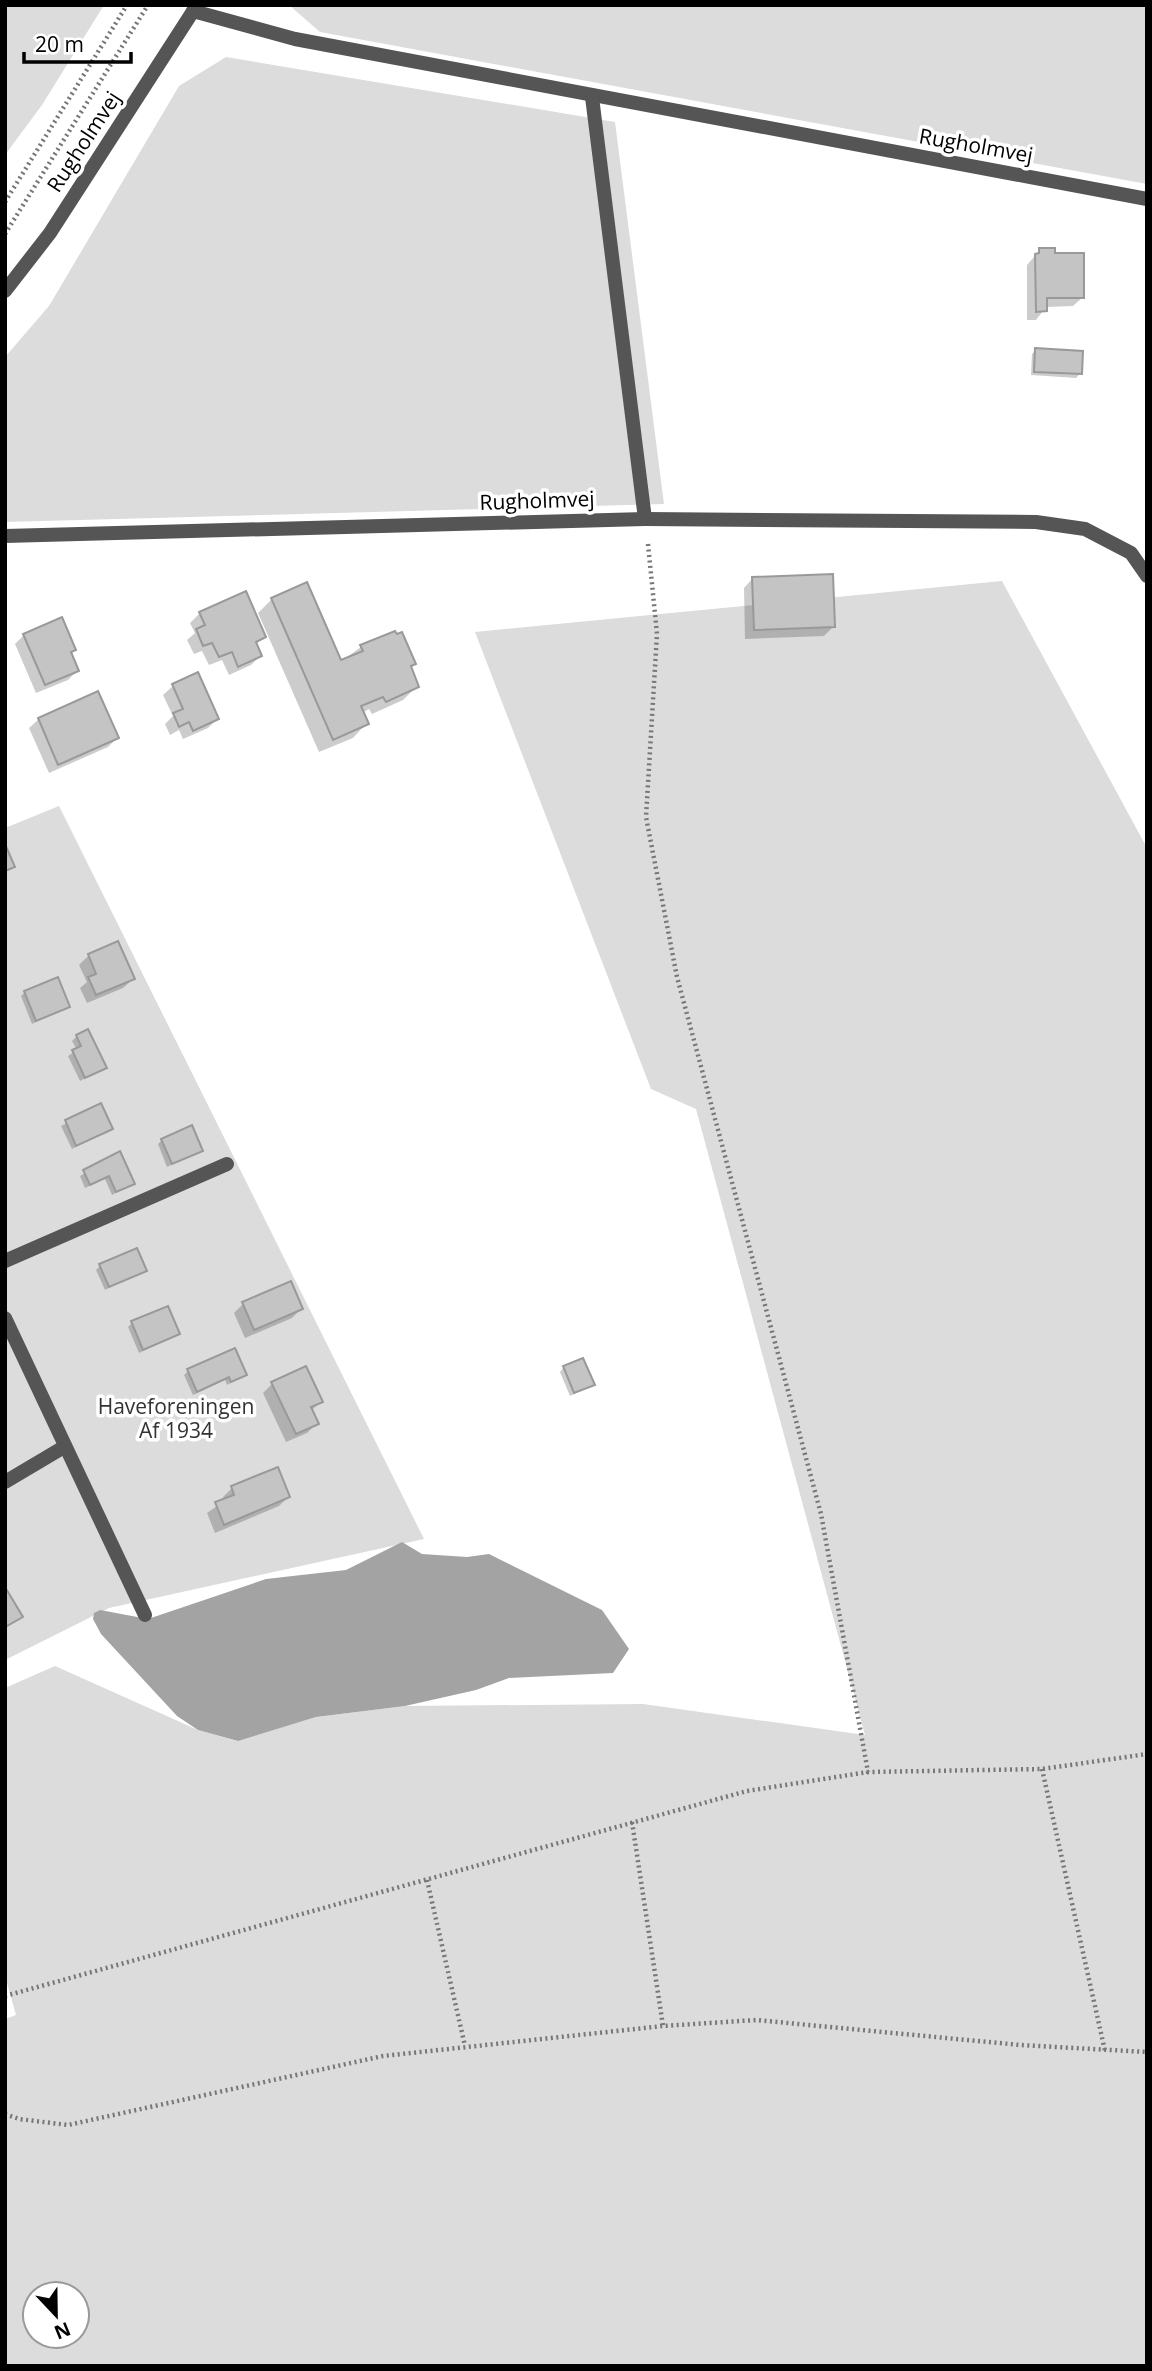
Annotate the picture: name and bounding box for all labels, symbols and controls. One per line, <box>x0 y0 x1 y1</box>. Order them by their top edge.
scale bar <box>24 21 131 65</box>
text: 20 m <box>35 30 84 58</box>
street label: Rugholmvej <box>40 86 126 197</box>
street label: Rugholmvej <box>917 121 1035 169</box>
street label: Rugholmvej <box>479 484 595 516</box>
park label: Haveforeningen Af 1934 <box>98 1392 254 1444</box>
north arrow <box>21 2280 91 2350</box>
text: N <box>50 2316 74 2346</box>

